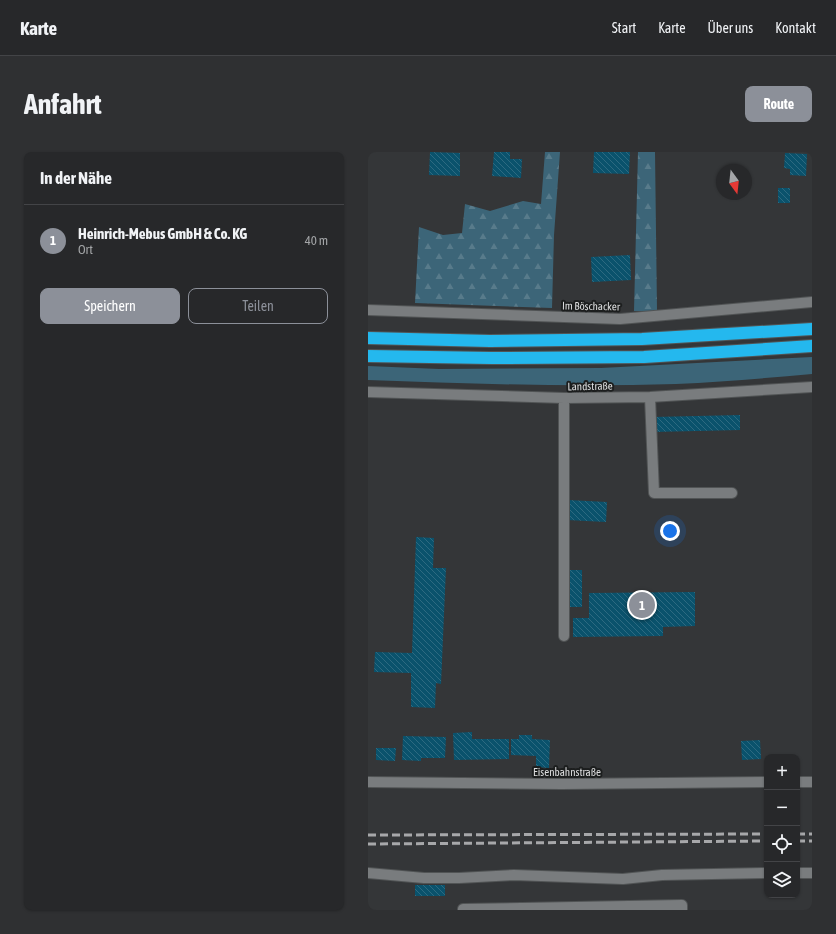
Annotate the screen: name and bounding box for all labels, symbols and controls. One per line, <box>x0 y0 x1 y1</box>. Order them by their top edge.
text: Karte <box>20 17 57 39</box>
text: Start <box>612 20 636 36</box>
text: Karte <box>658 20 686 36</box>
text: Über uns <box>708 20 753 36</box>
text: Kontakt <box>775 20 816 36</box>
button: Route <box>745 86 812 122</box>
text: Anfahrt <box>24 88 102 120</box>
north arrow <box>716 164 752 200</box>
text: In der Nähe <box>40 168 112 188</box>
text: Heinrich-Mebus GmbH & Co. KG <box>78 225 247 242</box>
text: 1 <box>50 233 56 248</box>
text: 40 m <box>305 233 328 248</box>
text: Ort <box>78 242 93 257</box>
button: Speichern <box>40 288 180 324</box>
button: Teilen <box>188 288 328 324</box>
street label: Im Böschacker <box>562 299 621 313</box>
street label: Landstraße <box>567 380 613 392</box>
your location <box>660 521 680 541</box>
pin: 1 <box>629 590 655 620</box>
map controls <box>764 754 800 898</box>
button: + <box>764 754 800 790</box>
street label: Eisenbahnstraße <box>533 766 601 778</box>
button: − <box>764 790 800 826</box>
button: locate <box>764 826 800 862</box>
button: layers <box>764 862 800 898</box>

